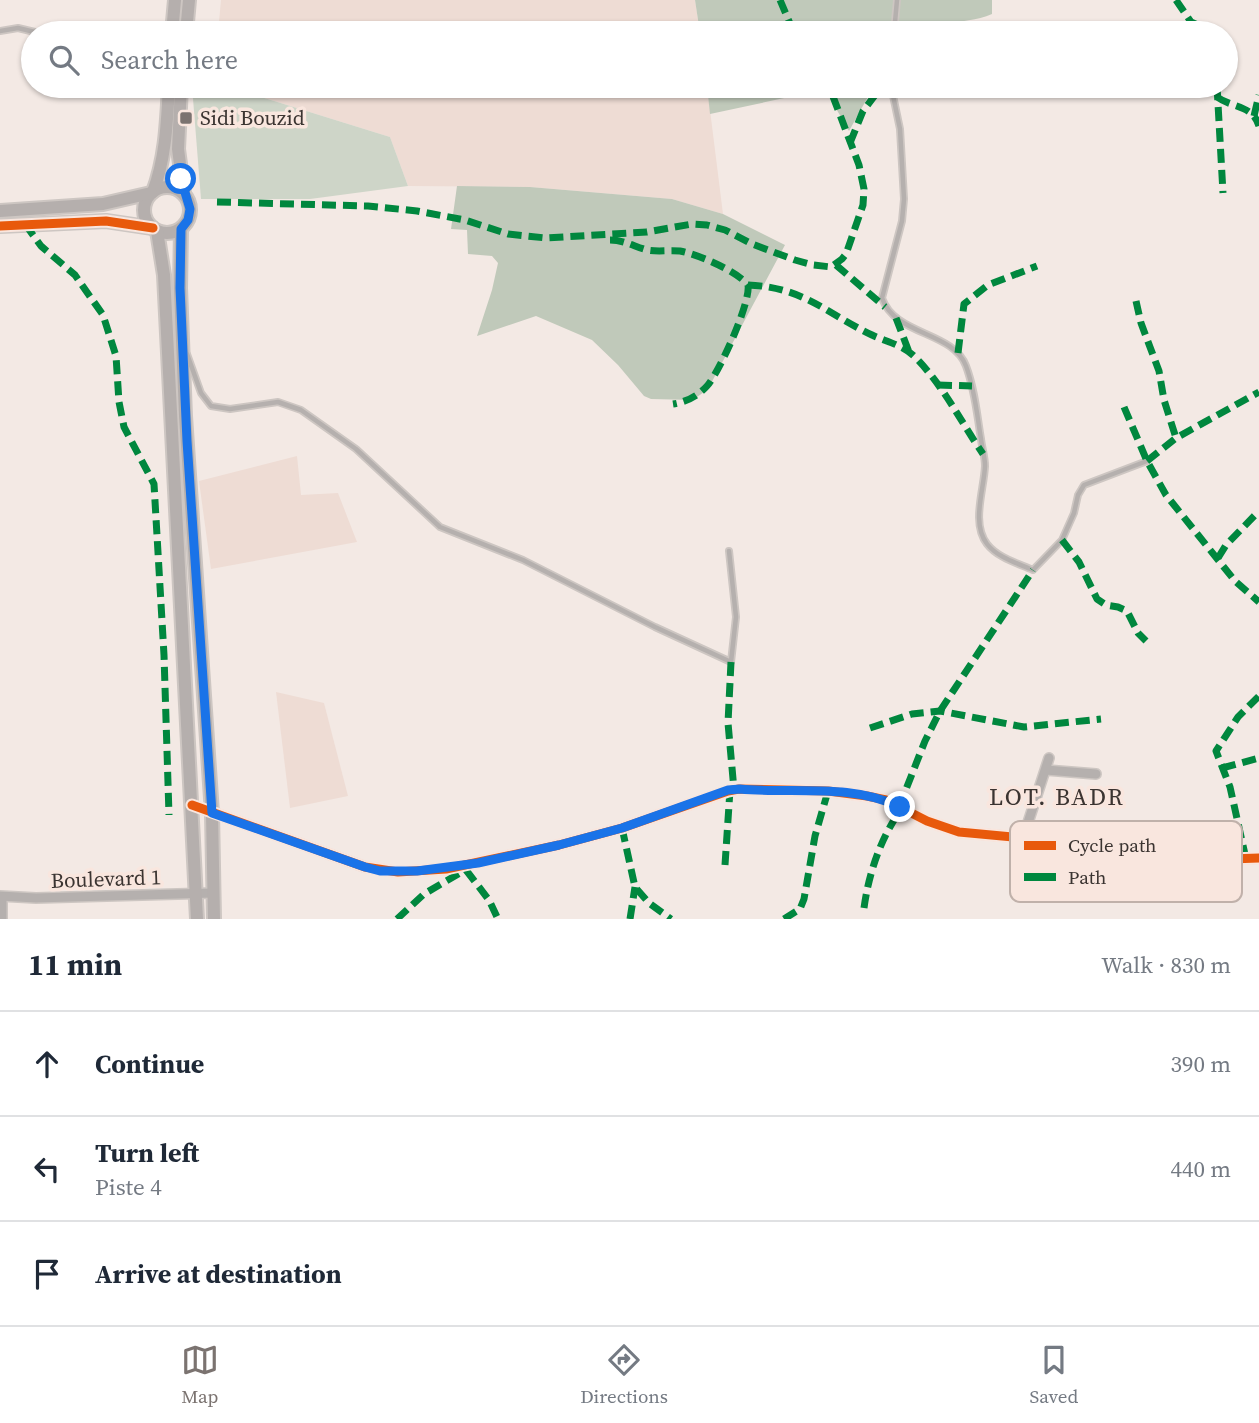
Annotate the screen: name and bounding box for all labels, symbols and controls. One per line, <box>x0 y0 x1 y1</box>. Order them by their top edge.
search box <box>21 21 1238 98</box>
icon: search <box>45 41 83 79</box>
text: Search here <box>101 42 238 78</box>
place label: Sidi Bouzid <box>200 103 305 132</box>
marker: Sidi Bouzid <box>178 110 194 126</box>
route start <box>165 163 196 194</box>
district label: LOT. BADR <box>989 780 1125 813</box>
route end <box>884 791 915 822</box>
legend <box>1010 821 1242 902</box>
text: Cycle path <box>1068 832 1157 858</box>
street label: Boulevard 1 <box>50 862 162 895</box>
text: Path <box>1068 864 1106 890</box>
text: 11 min <box>28 944 122 985</box>
text: Walk · 830 m <box>1101 949 1231 981</box>
icon: ahead <box>28 1045 66 1083</box>
text: Continue <box>95 1046 204 1082</box>
text: 390 m <box>1170 1048 1231 1080</box>
text: Turn left <box>95 1135 199 1171</box>
icon: left <box>28 1150 66 1188</box>
text: 440 m <box>1170 1153 1231 1185</box>
text: Piste 4 <box>95 1171 162 1203</box>
icon: arrive <box>28 1255 66 1293</box>
text: Arrive at destination <box>95 1256 342 1292</box>
tab: Map <box>181 1341 219 1409</box>
tab: Directions <box>580 1341 668 1409</box>
tab: Saved <box>1030 1341 1078 1409</box>

